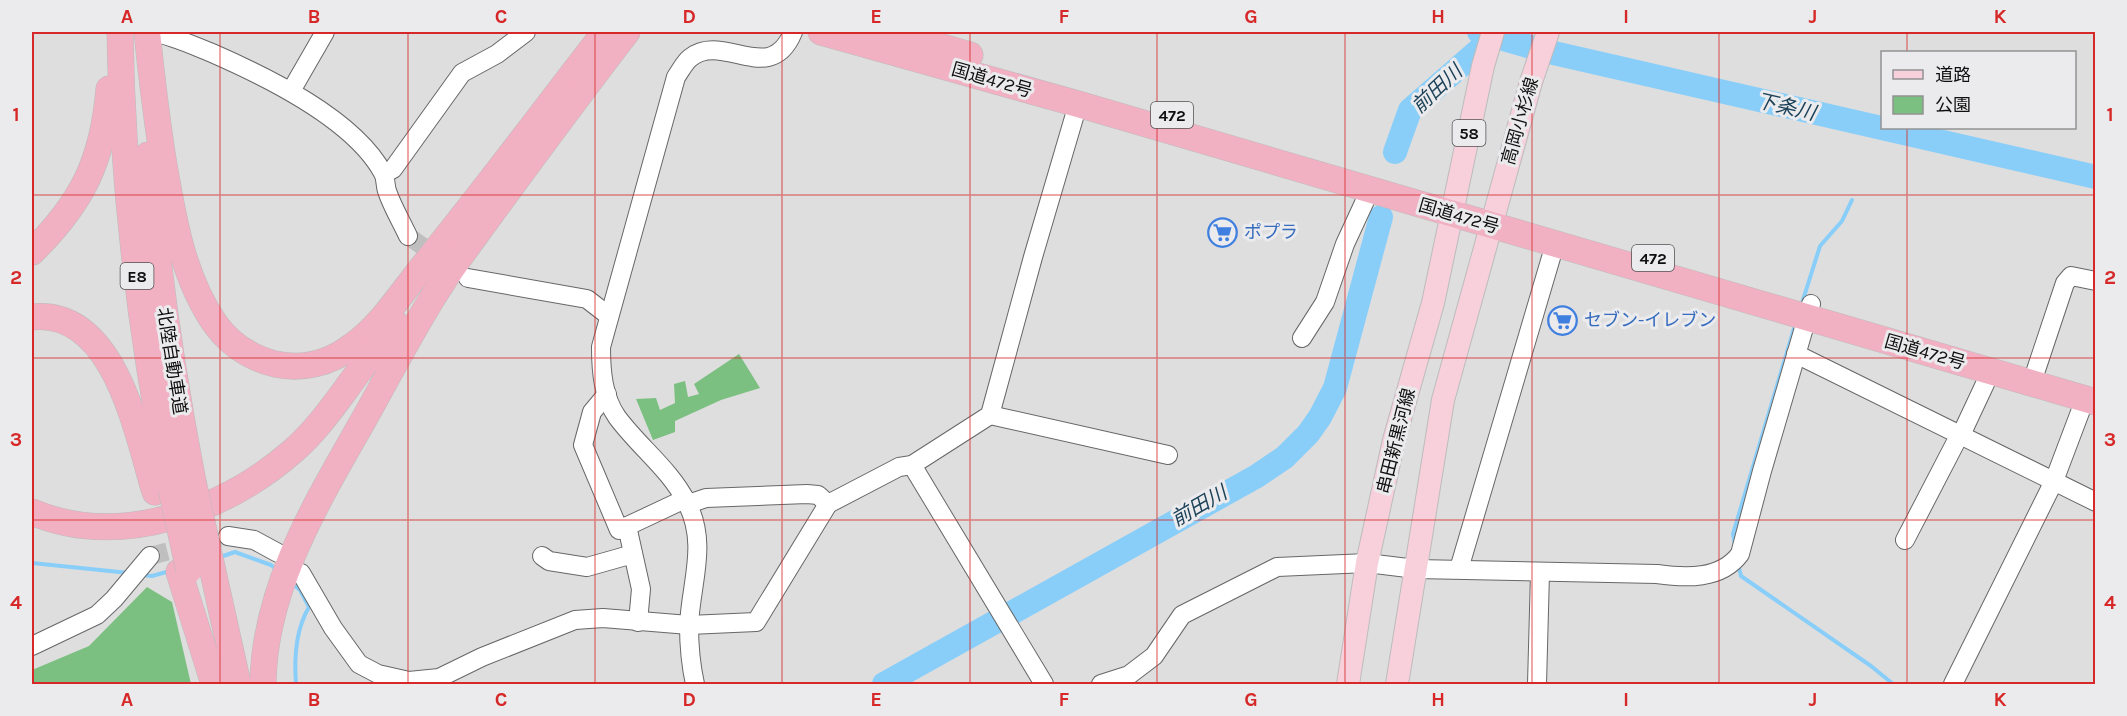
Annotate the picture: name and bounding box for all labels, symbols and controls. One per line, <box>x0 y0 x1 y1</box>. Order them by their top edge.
text: A <box>121 5 134 28</box>
text: B <box>308 5 320 28</box>
text: C <box>495 5 507 28</box>
text: D <box>682 5 696 28</box>
text: E <box>870 5 882 28</box>
text: F <box>1059 5 1070 28</box>
text: G <box>1244 5 1258 28</box>
text: H <box>1431 5 1445 28</box>
text: I <box>1623 5 1629 28</box>
text: J <box>1809 5 1817 28</box>
text: K <box>1993 5 2007 28</box>
legend <box>1881 51 2076 129</box>
street label: 国道472号 <box>949 58 1035 102</box>
water label: 前田川 <box>1407 59 1468 118</box>
text: 道路 <box>1935 64 1971 86</box>
street label: 高岡小杉線 <box>1497 75 1543 167</box>
water label: 下条川 <box>1754 89 1820 125</box>
text: 公園 <box>1935 94 1971 116</box>
road number: 472 <box>1151 102 1193 128</box>
text: 1 <box>12 103 20 126</box>
text: 1 <box>2106 103 2114 126</box>
road number: 58 <box>1452 120 1486 146</box>
street label: 国道472号 <box>1416 194 1502 238</box>
supermarket icon: ポプラ <box>1207 216 1239 248</box>
place label: ポプラ <box>1244 221 1298 243</box>
road number: 472 <box>1632 245 1674 271</box>
road number: E8 <box>120 263 154 289</box>
text: 2 <box>10 266 22 289</box>
text: 2 <box>2104 266 2116 289</box>
supermarket icon: セブン-イレブン <box>1547 304 1579 336</box>
street label: 北陸自動車道 <box>153 306 191 416</box>
place label: セブン-イレブン <box>1584 309 1716 331</box>
street label: 国道472号 <box>1882 330 1968 374</box>
street label: 串田新黒河線 <box>1372 386 1420 496</box>
text: 3 <box>10 428 22 451</box>
text: 3 <box>2104 428 2116 451</box>
water label: 前田川 <box>1167 480 1232 531</box>
text: 4 <box>10 591 22 614</box>
text: 4 <box>2104 591 2116 614</box>
text: A <box>121 688 134 711</box>
text: B <box>308 688 320 711</box>
text: C <box>495 688 507 711</box>
text: D <box>682 688 696 711</box>
text: E <box>870 688 882 711</box>
text: F <box>1059 688 1070 711</box>
text: G <box>1244 688 1258 711</box>
text: H <box>1431 688 1445 711</box>
text: I <box>1623 688 1629 711</box>
text: J <box>1809 688 1817 711</box>
text: K <box>1993 688 2007 711</box>

